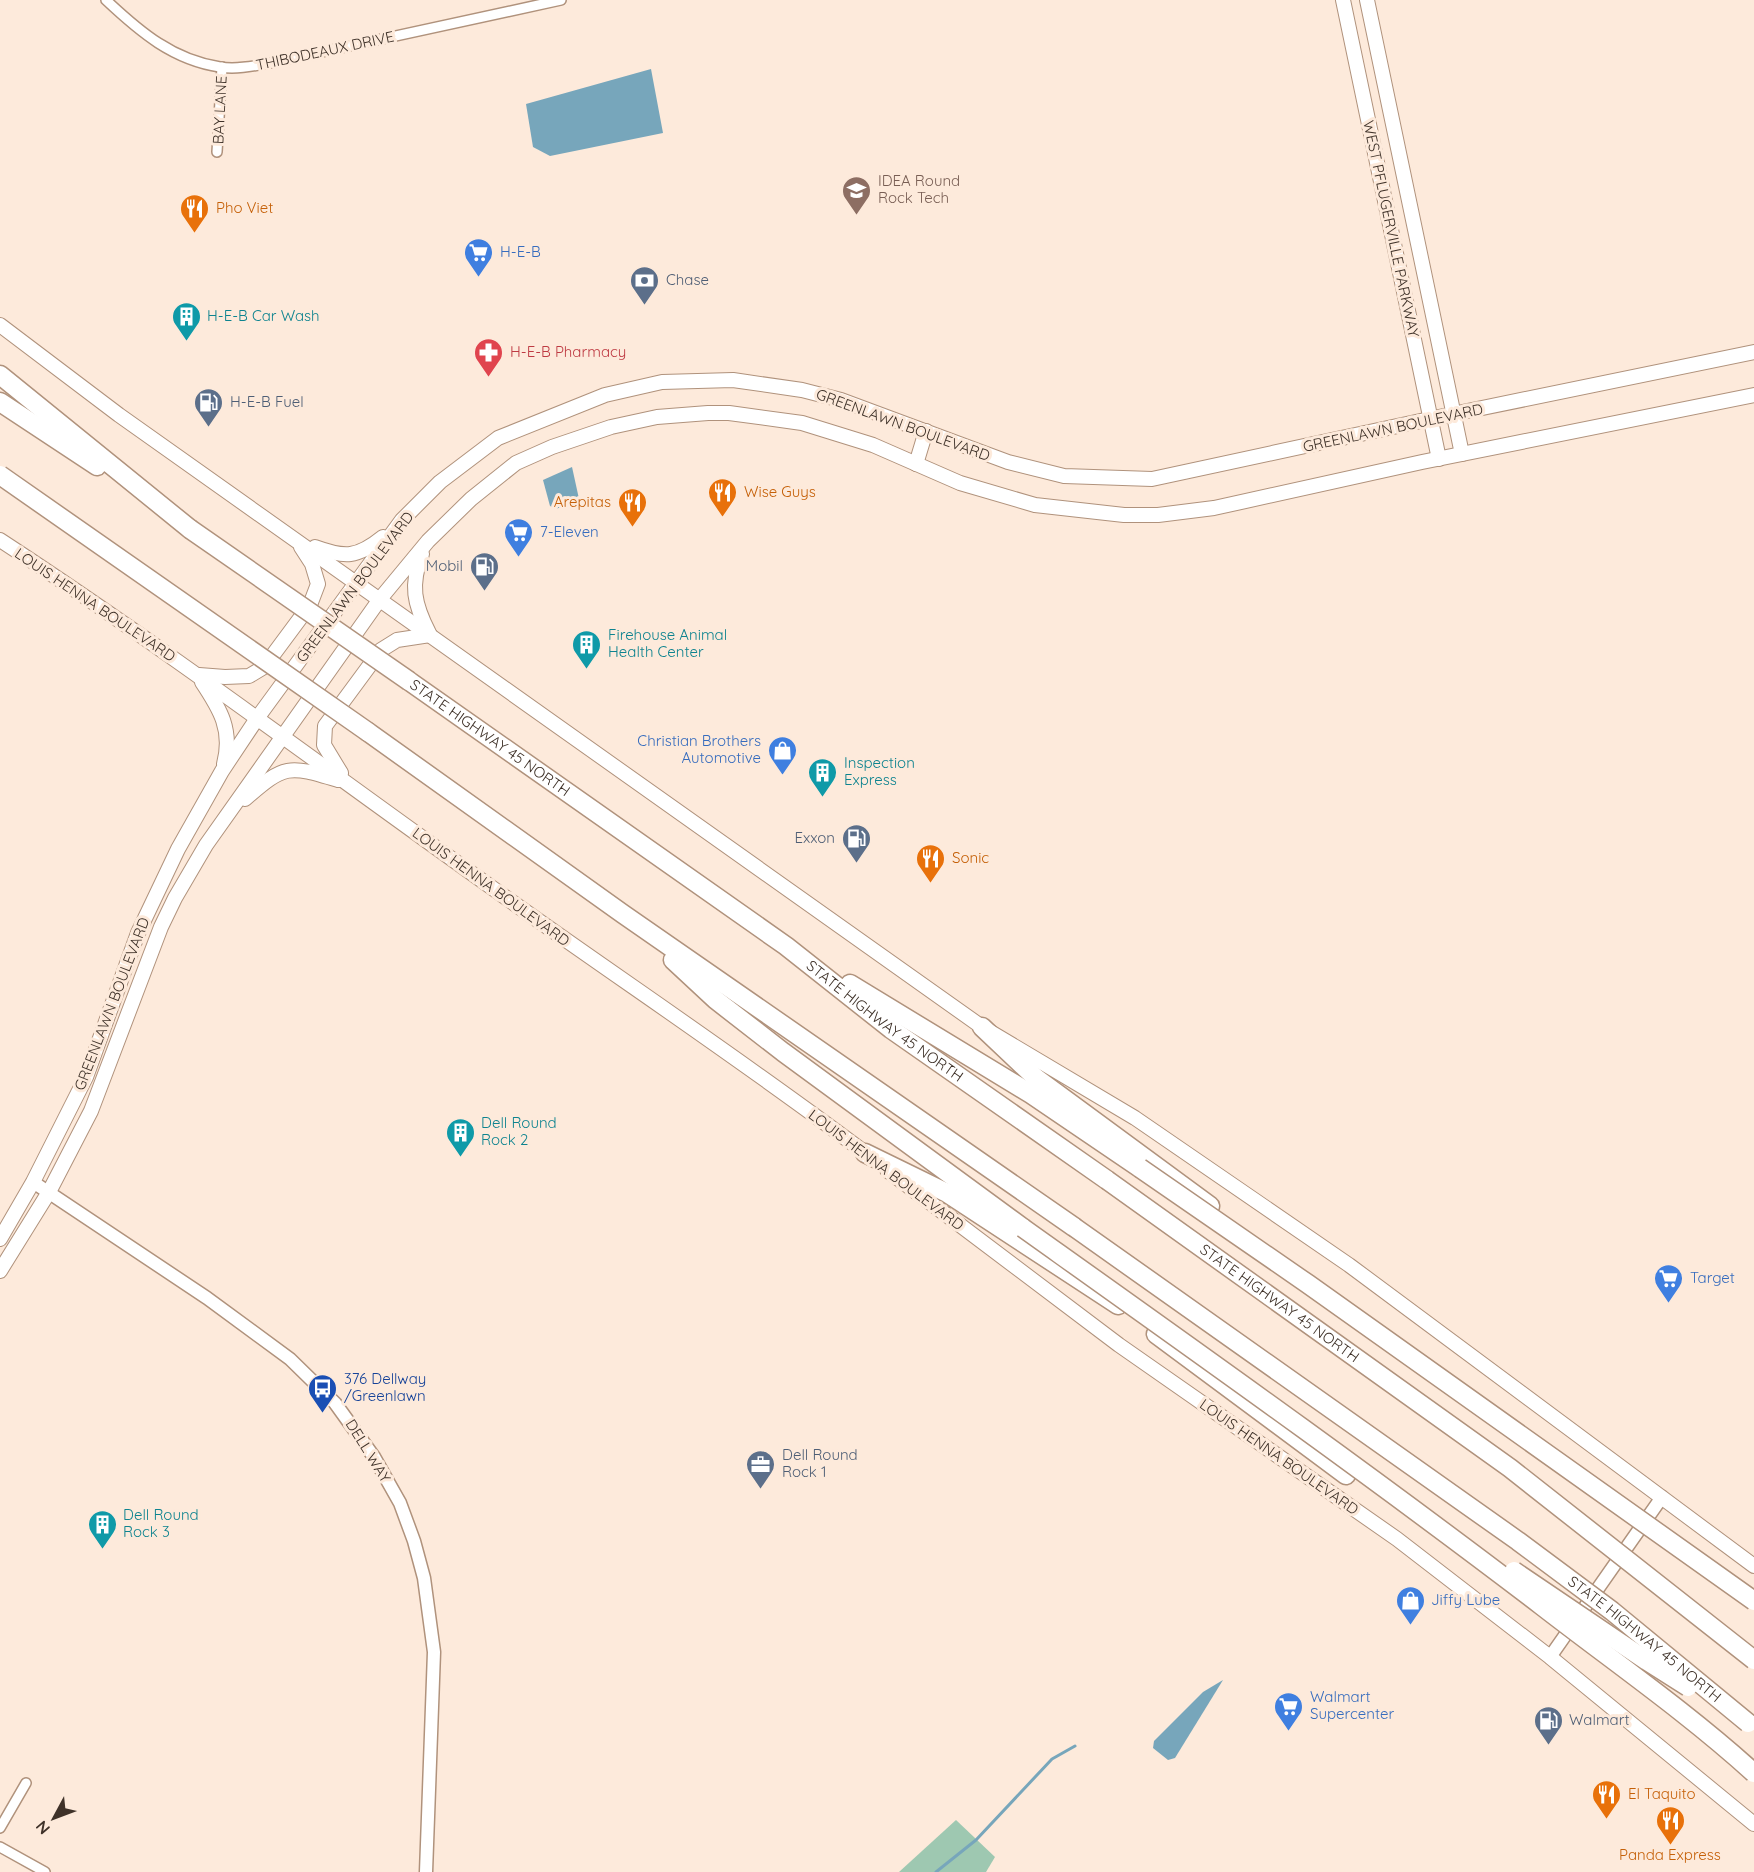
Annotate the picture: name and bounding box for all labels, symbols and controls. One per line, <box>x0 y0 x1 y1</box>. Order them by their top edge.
street label: THIBODEAUX DRIVE <box>254 27 396 74</box>
street label: BAY LANE <box>208 75 231 145</box>
street label: WEST PFLUGERVILLE PARKWAY <box>1359 119 1424 340</box>
place label: IDEA Round Rock Tech <box>878 171 960 207</box>
school or university icon: IDEA Round Rock Tech <box>841 174 873 216</box>
restaurant icon: Pho Viet <box>179 192 211 234</box>
place label: Pho Viet <box>216 198 273 217</box>
supermarket icon: H-E-B <box>463 236 495 278</box>
place label: H-E-B <box>500 242 541 261</box>
bank icon: Chase <box>629 264 661 306</box>
place label: Chase <box>666 270 709 289</box>
building icon: H-E-B Car Wash <box>170 300 202 342</box>
place label: H-E-B Car Wash <box>207 306 320 325</box>
pharmacy icon: H-E-B Pharmacy <box>473 336 505 378</box>
place label: H-E-B Pharmacy <box>510 342 626 361</box>
street label: GREENLAWN BOULEVARD <box>814 384 993 465</box>
fuel station icon: H-E-B Fuel <box>193 386 225 428</box>
place label: H-E-B Fuel <box>230 392 304 411</box>
street label: GREENLAWN BOULEVARD <box>1301 399 1485 456</box>
restaurant icon: Wise Guys <box>707 476 739 518</box>
place label: Wise Guys <box>744 482 816 501</box>
restaurant icon: Arepitas <box>616 486 648 528</box>
place label: Arepitas <box>554 492 611 511</box>
street label: GREENLAWN BOULEVARD <box>292 507 418 666</box>
supermarket icon: 7-Eleven <box>503 516 535 558</box>
place label: 7-Eleven <box>540 522 599 541</box>
street label: LOUIS HENNA BOULEVARD <box>11 544 179 666</box>
fuel station icon: Mobil <box>468 550 500 592</box>
place label: Mobil <box>426 556 463 575</box>
place label: Firehouse Animal Health Center <box>608 625 727 661</box>
building icon: Firehouse Animal Health Center <box>571 628 603 670</box>
street label: STATE HIGHWAY 45 NORTH <box>407 675 574 800</box>
place label: Christian Brothers Automotive <box>637 731 761 767</box>
shop icon: Christian Brothers Automotive <box>766 734 798 776</box>
place label: Inspection Express <box>844 753 915 789</box>
building icon: Inspection Express <box>807 756 839 798</box>
fuel station icon: Exxon <box>840 822 872 864</box>
street label: LOUIS HENNA BOULEVARD <box>409 823 574 950</box>
place label: Exxon <box>794 828 835 847</box>
restaurant icon: Sonic <box>915 842 947 884</box>
place label: Sonic <box>952 848 989 867</box>
street label: GREENLAWN BOULEVARD <box>70 914 153 1093</box>
street label: STATE HIGHWAY 45 NORTH <box>803 956 967 1086</box>
street label: LOUIS HENNA BOULEVARD <box>805 1105 968 1234</box>
place label: Dell Round Rock 2 <box>481 1113 557 1149</box>
building icon: Dell Round Rock 2 <box>444 1116 476 1158</box>
street label: STATE HIGHWAY 45 NORTH <box>1196 1239 1363 1366</box>
supermarket icon: Target <box>1653 1262 1685 1304</box>
place label: Target <box>1690 1268 1735 1287</box>
place label: 376 Dellway /Greenlawn <box>344 1369 426 1405</box>
bus stop icon: 376 Dellway /Greenlawn <box>307 1372 339 1414</box>
street label: LOUIS HENNA BOULEVARD <box>1196 1394 1363 1519</box>
street label: DELL WAY <box>342 1416 396 1486</box>
place label: Dell Round Rock 1 <box>782 1445 858 1481</box>
office icon: Dell Round Rock 1 <box>745 1448 777 1490</box>
place label: Dell Round Rock 3 <box>123 1505 199 1541</box>
building icon: Dell Round Rock 3 <box>86 1508 118 1550</box>
street label: STATE HIGHWAY 45 NORTH <box>1564 1571 1725 1706</box>
shop icon: Jiffy Lube <box>1394 1584 1426 1626</box>
place label: Jiffy Lube <box>1431 1590 1500 1609</box>
place label: Walmart Supercenter <box>1310 1687 1394 1723</box>
supermarket icon: Walmart Supercenter <box>1273 1690 1305 1732</box>
fuel station icon: Walmart <box>1532 1704 1564 1746</box>
place label: Walmart <box>1569 1710 1630 1729</box>
restaurant icon: El Taquito <box>1591 1778 1623 1820</box>
place label: El Taquito <box>1628 1784 1696 1803</box>
north arrow <box>24 1788 84 1848</box>
restaurant icon: Panda Express <box>1654 1804 1686 1846</box>
text: N <box>31 1817 54 1839</box>
place label: Panda Express <box>1619 1845 1721 1864</box>

